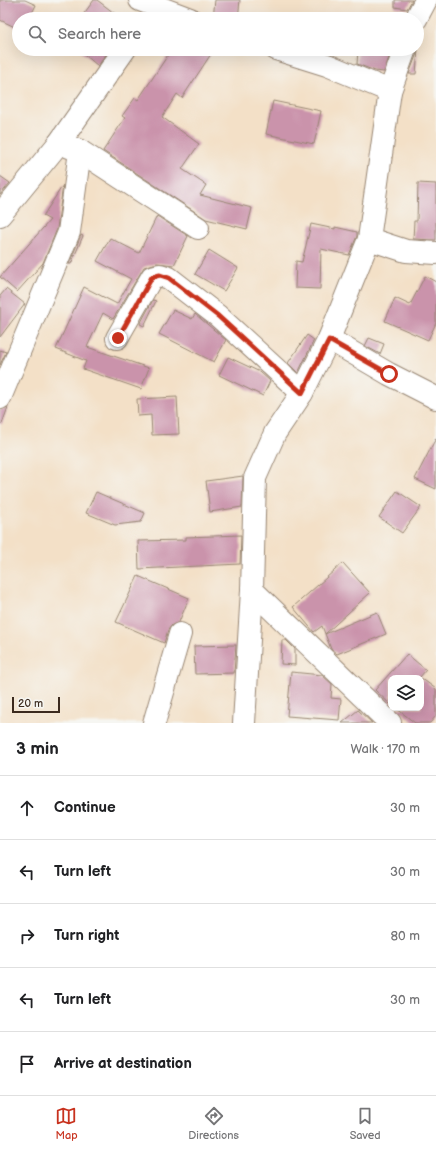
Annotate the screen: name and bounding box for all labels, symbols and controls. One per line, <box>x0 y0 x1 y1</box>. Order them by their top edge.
search box <box>12 12 424 56</box>
icon: search <box>26 23 48 45</box>
text: Search here <box>58 25 141 44</box>
route end <box>109 329 127 347</box>
route start <box>380 365 398 383</box>
map controls <box>388 675 424 711</box>
button: layers <box>388 675 424 711</box>
scale bar <box>12 695 60 714</box>
text: 20 m <box>18 697 43 710</box>
text: 3 min <box>16 739 59 759</box>
text: Walk · 170 m <box>350 741 420 757</box>
icon: ahead <box>16 797 38 819</box>
text: Continue <box>54 798 116 817</box>
text: 30 m <box>390 800 420 816</box>
icon: left <box>16 861 38 883</box>
text: Turn left <box>54 862 111 881</box>
text: 30 m <box>390 864 420 880</box>
icon: right <box>16 925 38 947</box>
text: Turn right <box>54 926 119 945</box>
text: 80 m <box>391 928 420 944</box>
icon: left <box>16 989 38 1011</box>
text: Turn left <box>54 990 111 1009</box>
text: 30 m <box>390 992 420 1008</box>
icon: arrive <box>16 1053 38 1075</box>
text: Arrive at destination <box>54 1054 192 1073</box>
tab: Map <box>55 1105 78 1142</box>
tab: Directions <box>188 1105 239 1142</box>
tab: Saved <box>350 1105 381 1142</box>

